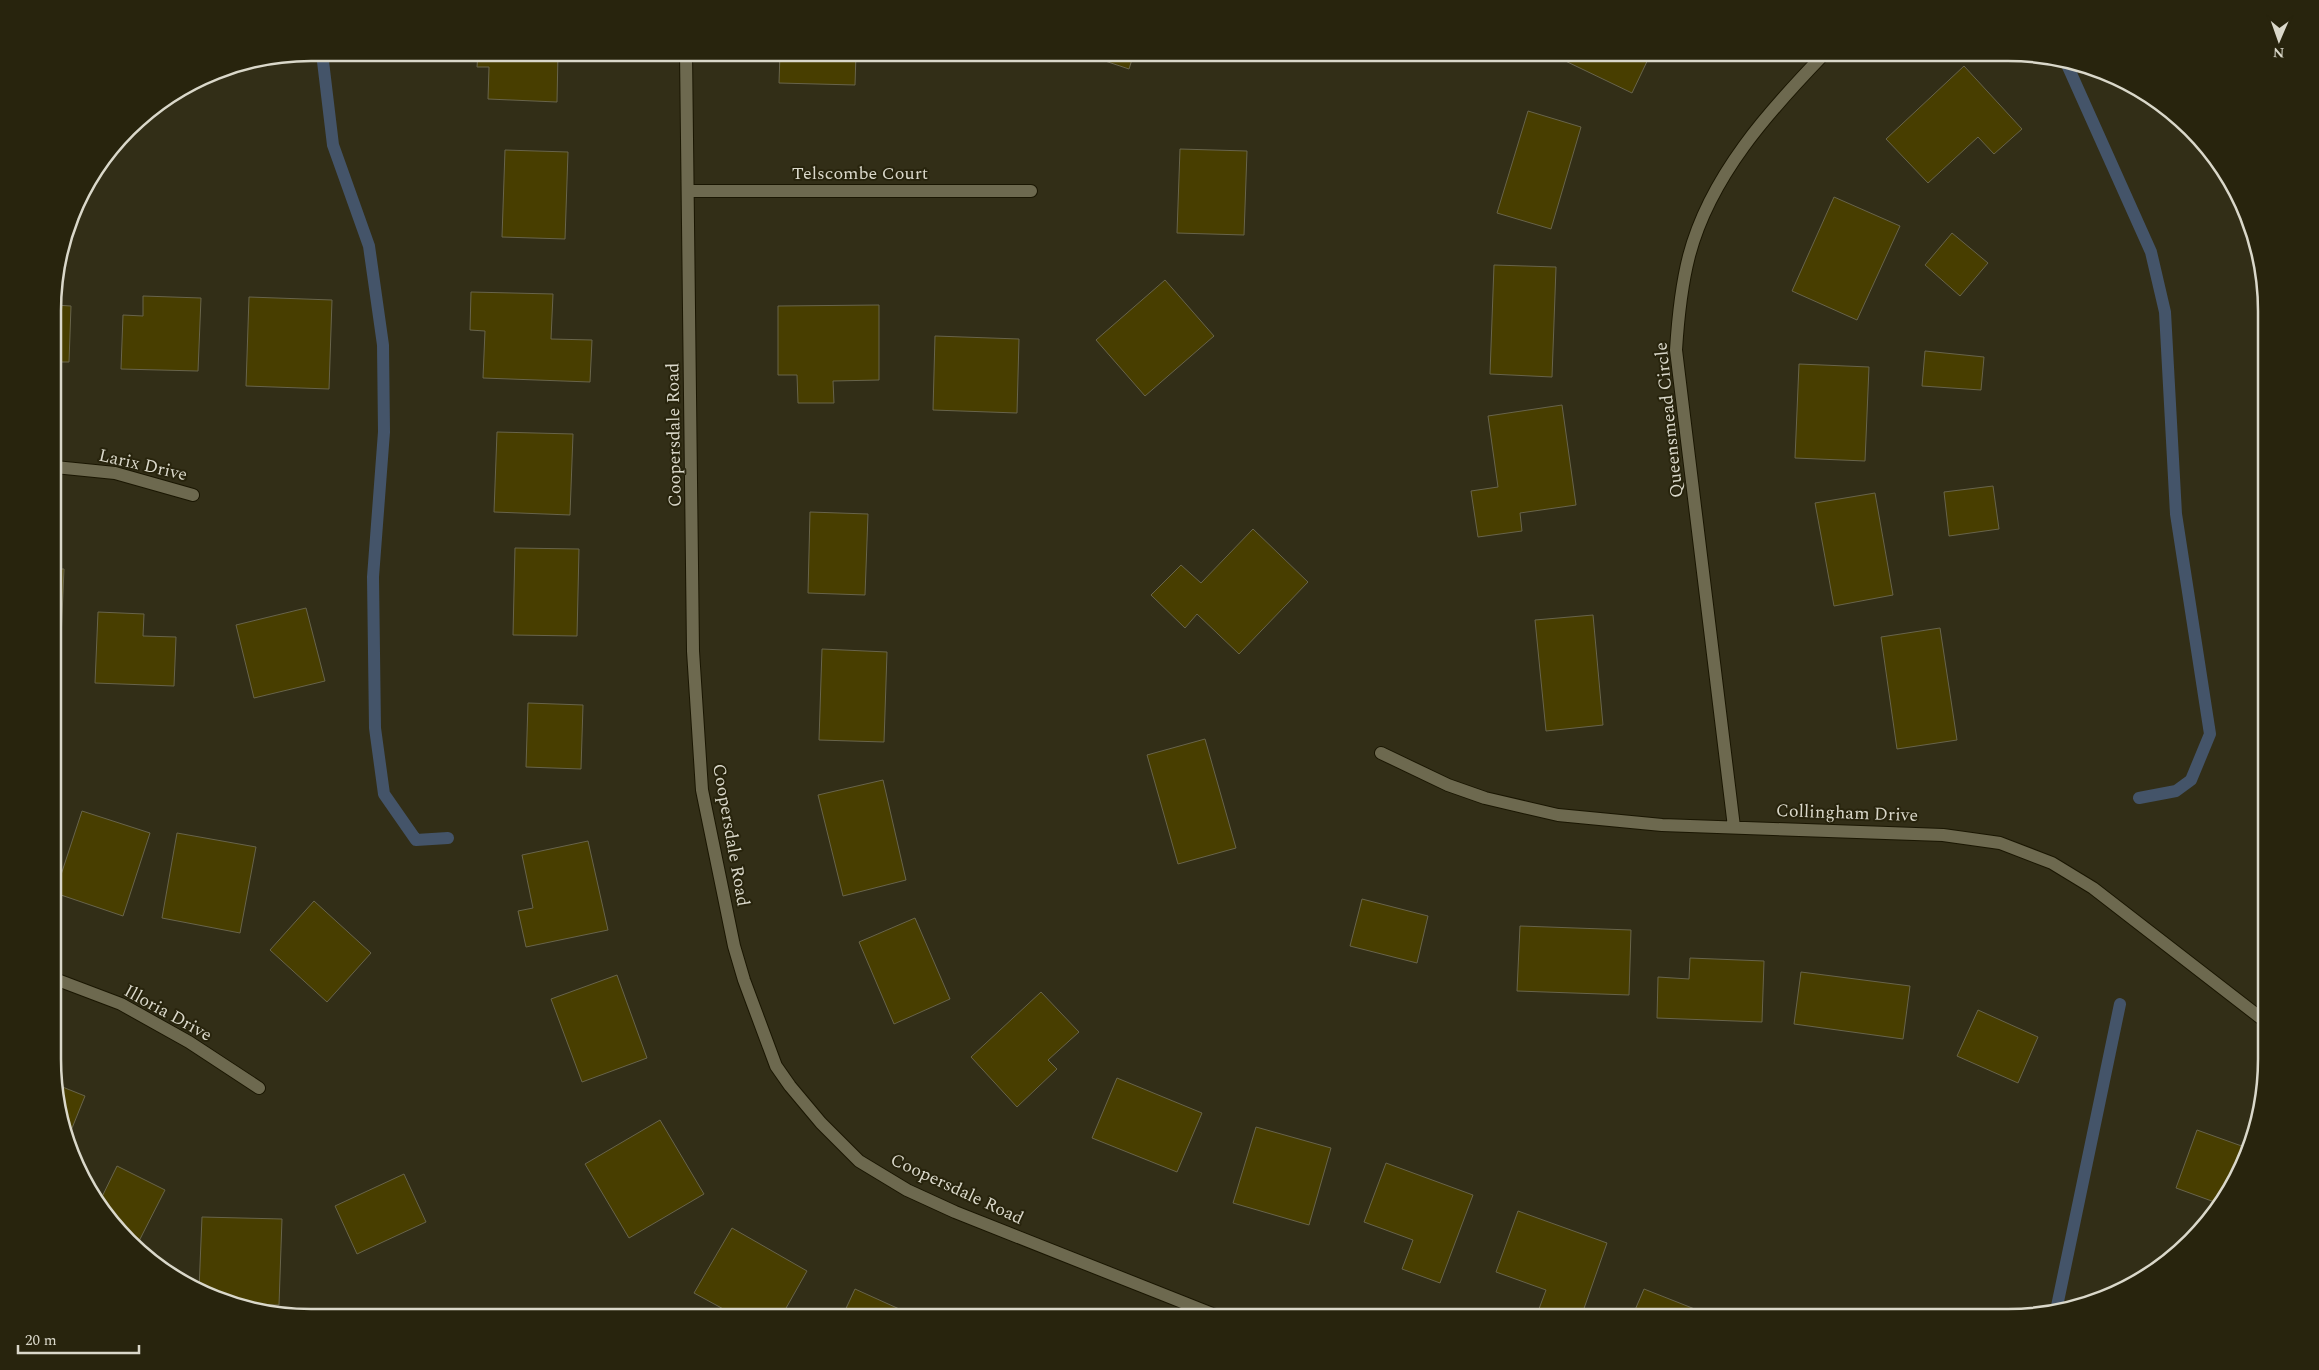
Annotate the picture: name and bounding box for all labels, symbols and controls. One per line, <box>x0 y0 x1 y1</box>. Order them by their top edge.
north arrow <box>2254 15 2304 65</box>
text: N <box>2272 42 2285 63</box>
street label: Telscombe Court <box>792 160 928 187</box>
street label: Queensmead Circle <box>1647 341 1691 499</box>
street label: Coopersdale Road <box>659 363 689 507</box>
street label: Larix Drive <box>96 442 190 488</box>
street label: Coopersdale Road <box>705 762 757 908</box>
street label: Collingham Drive <box>1775 797 1919 829</box>
street label: Illoria Drive <box>119 978 217 1048</box>
street label: Coopersdale Road <box>886 1146 1028 1232</box>
scale bar <box>18 1322 139 1354</box>
text: 20 m <box>25 1329 57 1352</box>

